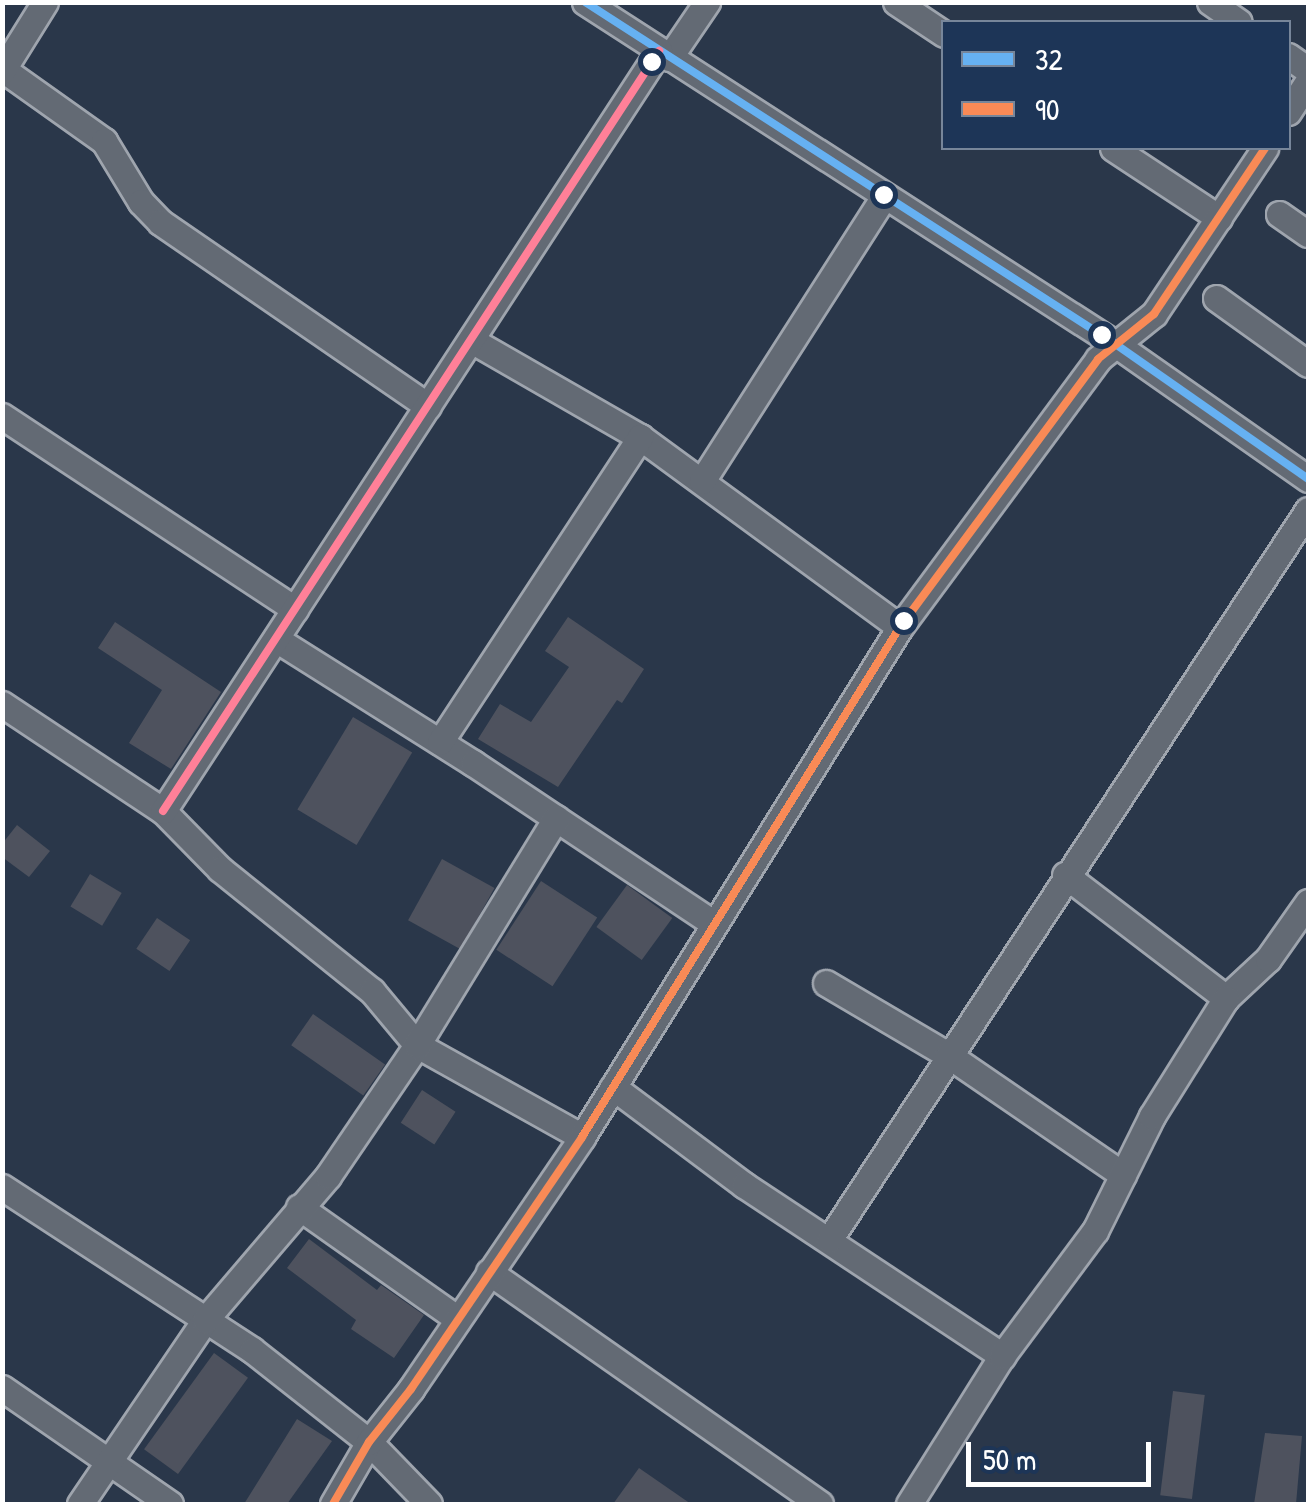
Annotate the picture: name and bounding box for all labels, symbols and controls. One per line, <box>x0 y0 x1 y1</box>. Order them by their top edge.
legend <box>941 20 1291 150</box>
text: 32 <box>1035 39 1062 79</box>
unlabelled marker <box>642 52 662 72</box>
text: 90 <box>1035 89 1059 129</box>
unlabelled marker <box>874 185 894 205</box>
unlabelled marker <box>1092 325 1112 345</box>
unlabelled marker <box>894 611 914 631</box>
scale bar <box>971 1422 1156 1484</box>
text: 50 m <box>983 1439 1036 1479</box>

